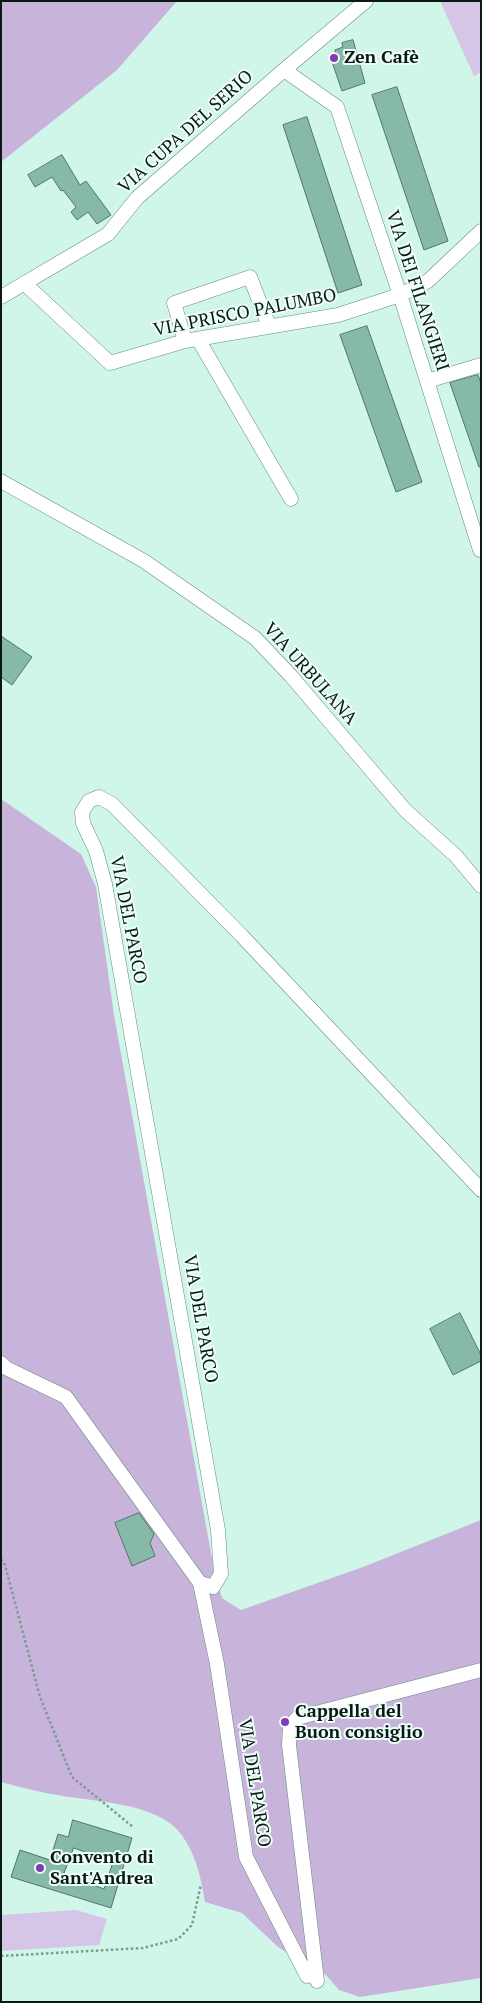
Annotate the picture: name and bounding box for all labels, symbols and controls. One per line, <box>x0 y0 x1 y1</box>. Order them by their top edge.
place label: Zen Cafè <box>344 47 419 69</box>
marker: Zen Cafè <box>328 52 340 64</box>
street label: VIA CUPA DEL SERIO <box>114 66 258 198</box>
street label: VIA DEI FILANGIERI <box>381 208 453 374</box>
street label: VIA PRISCO PALUMBO <box>152 285 338 341</box>
street label: VIA URBULANA <box>259 619 361 729</box>
street label: VIA DEL PARCO <box>105 854 151 986</box>
street label: VIA DEL PARCO <box>178 1253 222 1385</box>
place label: Cappella del Buon consiglio <box>295 1701 423 1744</box>
marker: Cappella del Buon consiglio <box>279 1716 291 1728</box>
street label: VIA DEL PARCO <box>233 1717 275 1849</box>
place label: Convento di Sant'Andrea <box>50 1847 154 1890</box>
marker: Convento di Sant'Andrea <box>34 1862 46 1874</box>

